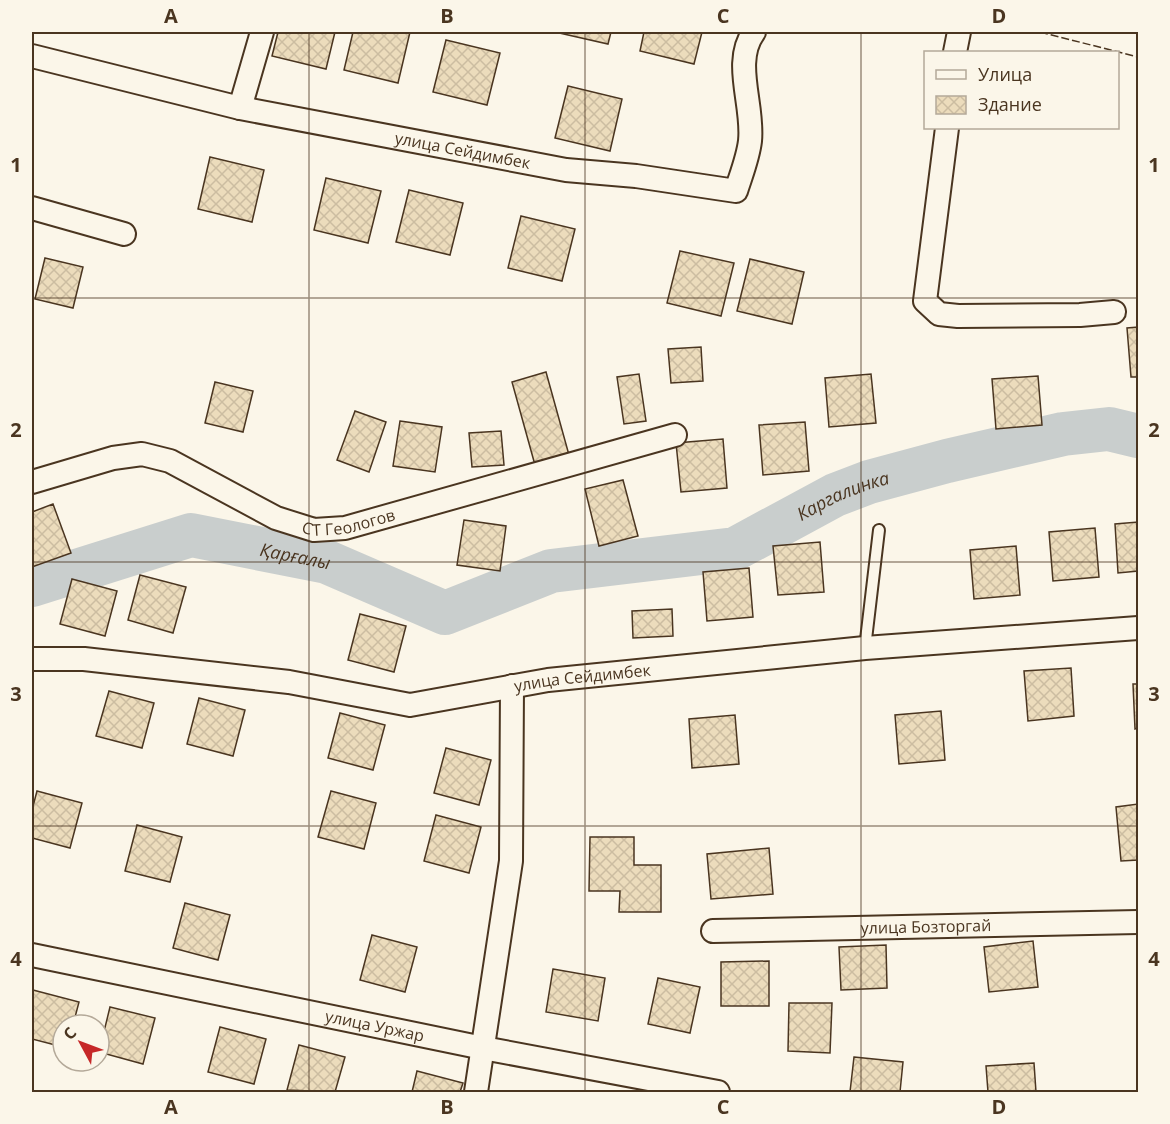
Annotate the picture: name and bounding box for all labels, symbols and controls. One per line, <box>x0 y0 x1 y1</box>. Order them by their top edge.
text: A <box>164 2 178 29</box>
text: B <box>440 2 454 29</box>
text: C <box>717 2 730 29</box>
text: D <box>992 2 1006 29</box>
legend <box>924 51 1119 129</box>
text: Улица <box>978 62 1032 86</box>
text: Здание <box>978 92 1042 116</box>
street label: улица Сейдимбек <box>393 127 533 174</box>
text: 1 <box>10 151 22 178</box>
text: 1 <box>1148 151 1160 178</box>
text: 2 <box>10 416 22 443</box>
text: 2 <box>1148 416 1160 443</box>
water label: Каргалинка <box>792 465 892 526</box>
street label: СТ Геологов <box>299 503 397 541</box>
water label: Қарғалы <box>258 537 333 574</box>
street label: улица Сейдимбек <box>512 659 652 697</box>
text: 3 <box>10 680 22 707</box>
text: 3 <box>1148 680 1160 707</box>
street label: улица Бозторгай <box>860 914 991 939</box>
text: 4 <box>10 945 22 972</box>
text: 4 <box>1148 945 1160 972</box>
street label: улица Уржар <box>323 1005 426 1047</box>
north arrow <box>51 1013 111 1073</box>
text: С <box>58 1022 81 1044</box>
text: A <box>164 1093 178 1120</box>
text: B <box>440 1093 454 1120</box>
text: C <box>717 1093 730 1120</box>
text: D <box>992 1093 1006 1120</box>

